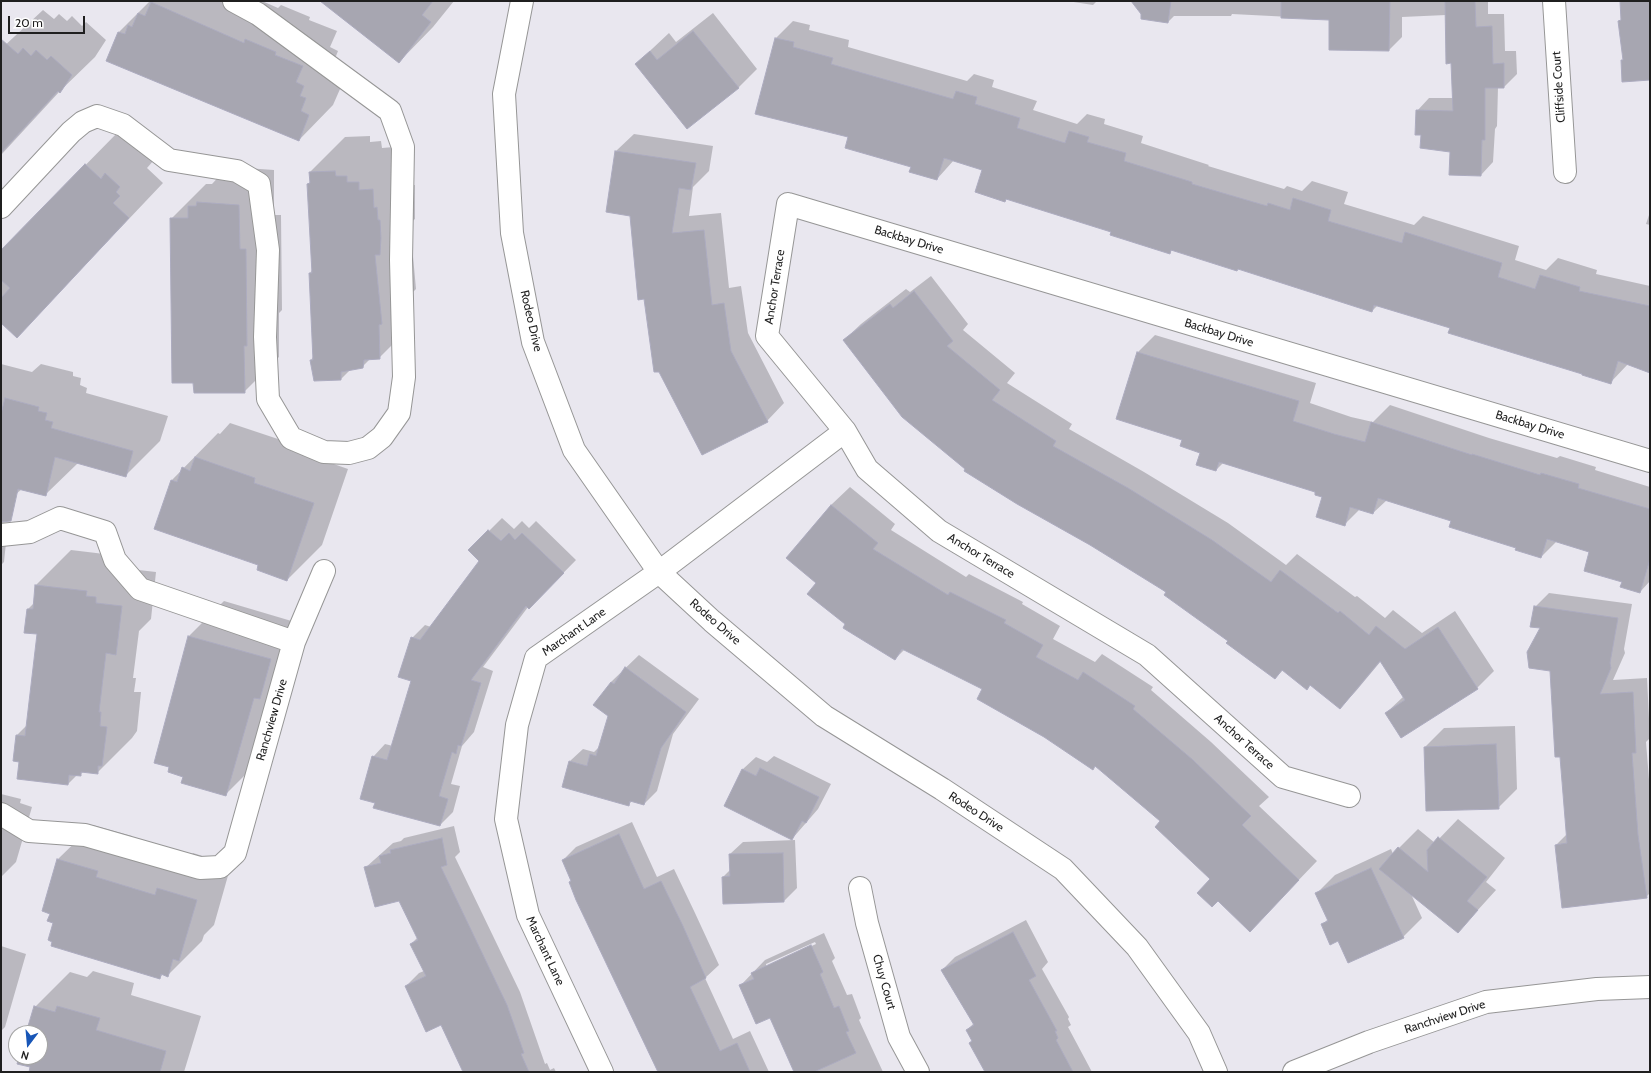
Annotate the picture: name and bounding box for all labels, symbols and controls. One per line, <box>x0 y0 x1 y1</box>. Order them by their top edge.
scale bar <box>10 8 87 34</box>
text: 20 m <box>15 15 43 30</box>
street label: Cliffside Court <box>1549 51 1569 123</box>
street label: Backbay Drive <box>873 223 945 257</box>
street label: Anchor Terrace <box>762 249 788 325</box>
street label: Rodeo Drive <box>517 289 545 353</box>
street label: Backbay Drive <box>1183 316 1255 350</box>
street label: Backbay Drive <box>1494 408 1566 442</box>
street label: Anchor Terrace <box>945 530 1017 582</box>
street label: Rodeo Drive <box>687 596 743 648</box>
street label: Marchant Lane <box>539 605 609 659</box>
street label: Ranchview Drive <box>253 677 291 763</box>
street label: Anchor Terrace <box>1211 711 1277 773</box>
street label: Rodeo Drive <box>946 789 1006 835</box>
street label: Marchant Lane <box>523 914 567 988</box>
street label: Chuy Court <box>869 953 899 1011</box>
street label: Ranchview Drive <box>1403 997 1487 1037</box>
north arrow <box>8 1025 48 1065</box>
text: N <box>19 1048 31 1063</box>

